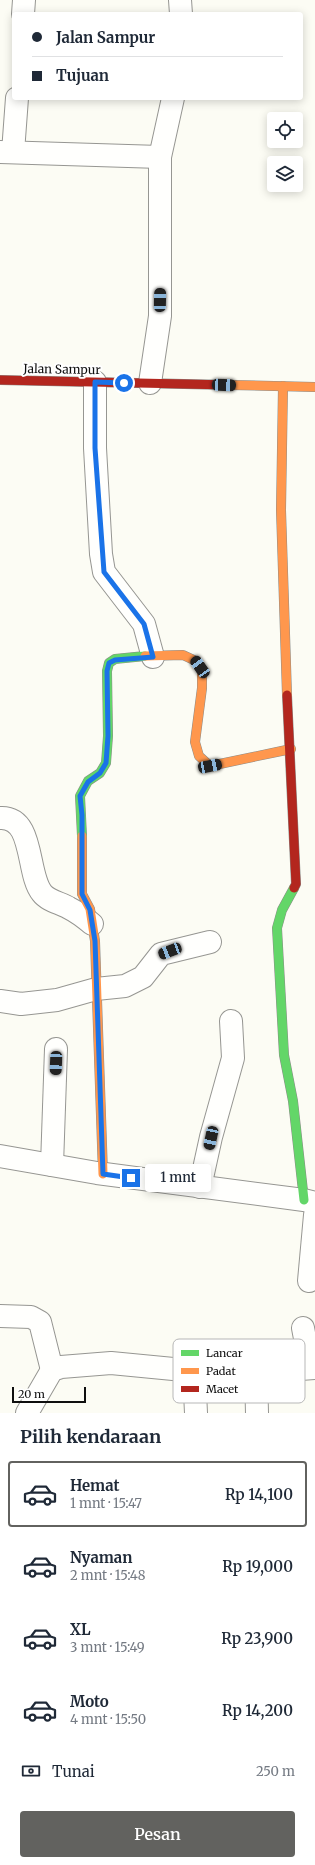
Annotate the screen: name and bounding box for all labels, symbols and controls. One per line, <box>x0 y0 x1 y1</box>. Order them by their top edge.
text: Jalan Sampur <box>56 28 155 47</box>
text: Tujuan <box>56 66 109 85</box>
map controls <box>267 112 303 192</box>
button: locate <box>267 112 303 148</box>
button: layers <box>267 156 303 192</box>
car <box>154 288 166 312</box>
street label: Jalan Sampur <box>22 361 101 377</box>
route start <box>115 374 133 392</box>
car <box>212 379 236 391</box>
car <box>188 654 212 680</box>
car <box>197 758 223 774</box>
car <box>157 941 183 961</box>
car <box>50 1051 62 1075</box>
car <box>203 1125 219 1151</box>
callout: 1 mnt <box>145 1164 211 1192</box>
route end <box>122 1169 140 1187</box>
text: 1 mnt <box>160 1169 196 1186</box>
legend <box>173 1339 305 1403</box>
text: Lancar <box>206 1346 243 1360</box>
text: Padat <box>206 1364 236 1378</box>
text: Macet <box>206 1382 239 1396</box>
scale bar <box>12 1385 86 1404</box>
text: 20 m <box>18 1387 45 1401</box>
text: Pilih kendaraan <box>20 1425 161 1448</box>
icon: car <box>22 1476 58 1512</box>
text: Hemat <box>70 1476 120 1495</box>
text: Rp 14,100 <box>225 1485 293 1504</box>
text: 1 mnt · 15:47 <box>70 1495 142 1512</box>
icon: car <box>22 1548 58 1584</box>
text: Nyaman <box>70 1548 132 1567</box>
text: Rp 19,000 <box>222 1557 293 1576</box>
text: 2 mnt · 15:48 <box>70 1567 145 1584</box>
icon: car <box>22 1620 58 1656</box>
text: XL <box>70 1620 91 1639</box>
text: Rp 23,900 <box>221 1629 293 1648</box>
text: 3 mnt · 15:49 <box>70 1639 145 1656</box>
icon: car <box>22 1692 58 1728</box>
text: Moto <box>70 1692 109 1711</box>
text: Rp 14,200 <box>222 1701 293 1720</box>
text: 4 mnt · 15:50 <box>70 1711 146 1728</box>
icon: cash <box>20 1760 42 1782</box>
text: Tunai <box>52 1762 95 1781</box>
text: 250 m <box>256 1763 295 1780</box>
button: Pesan <box>20 1811 295 1857</box>

